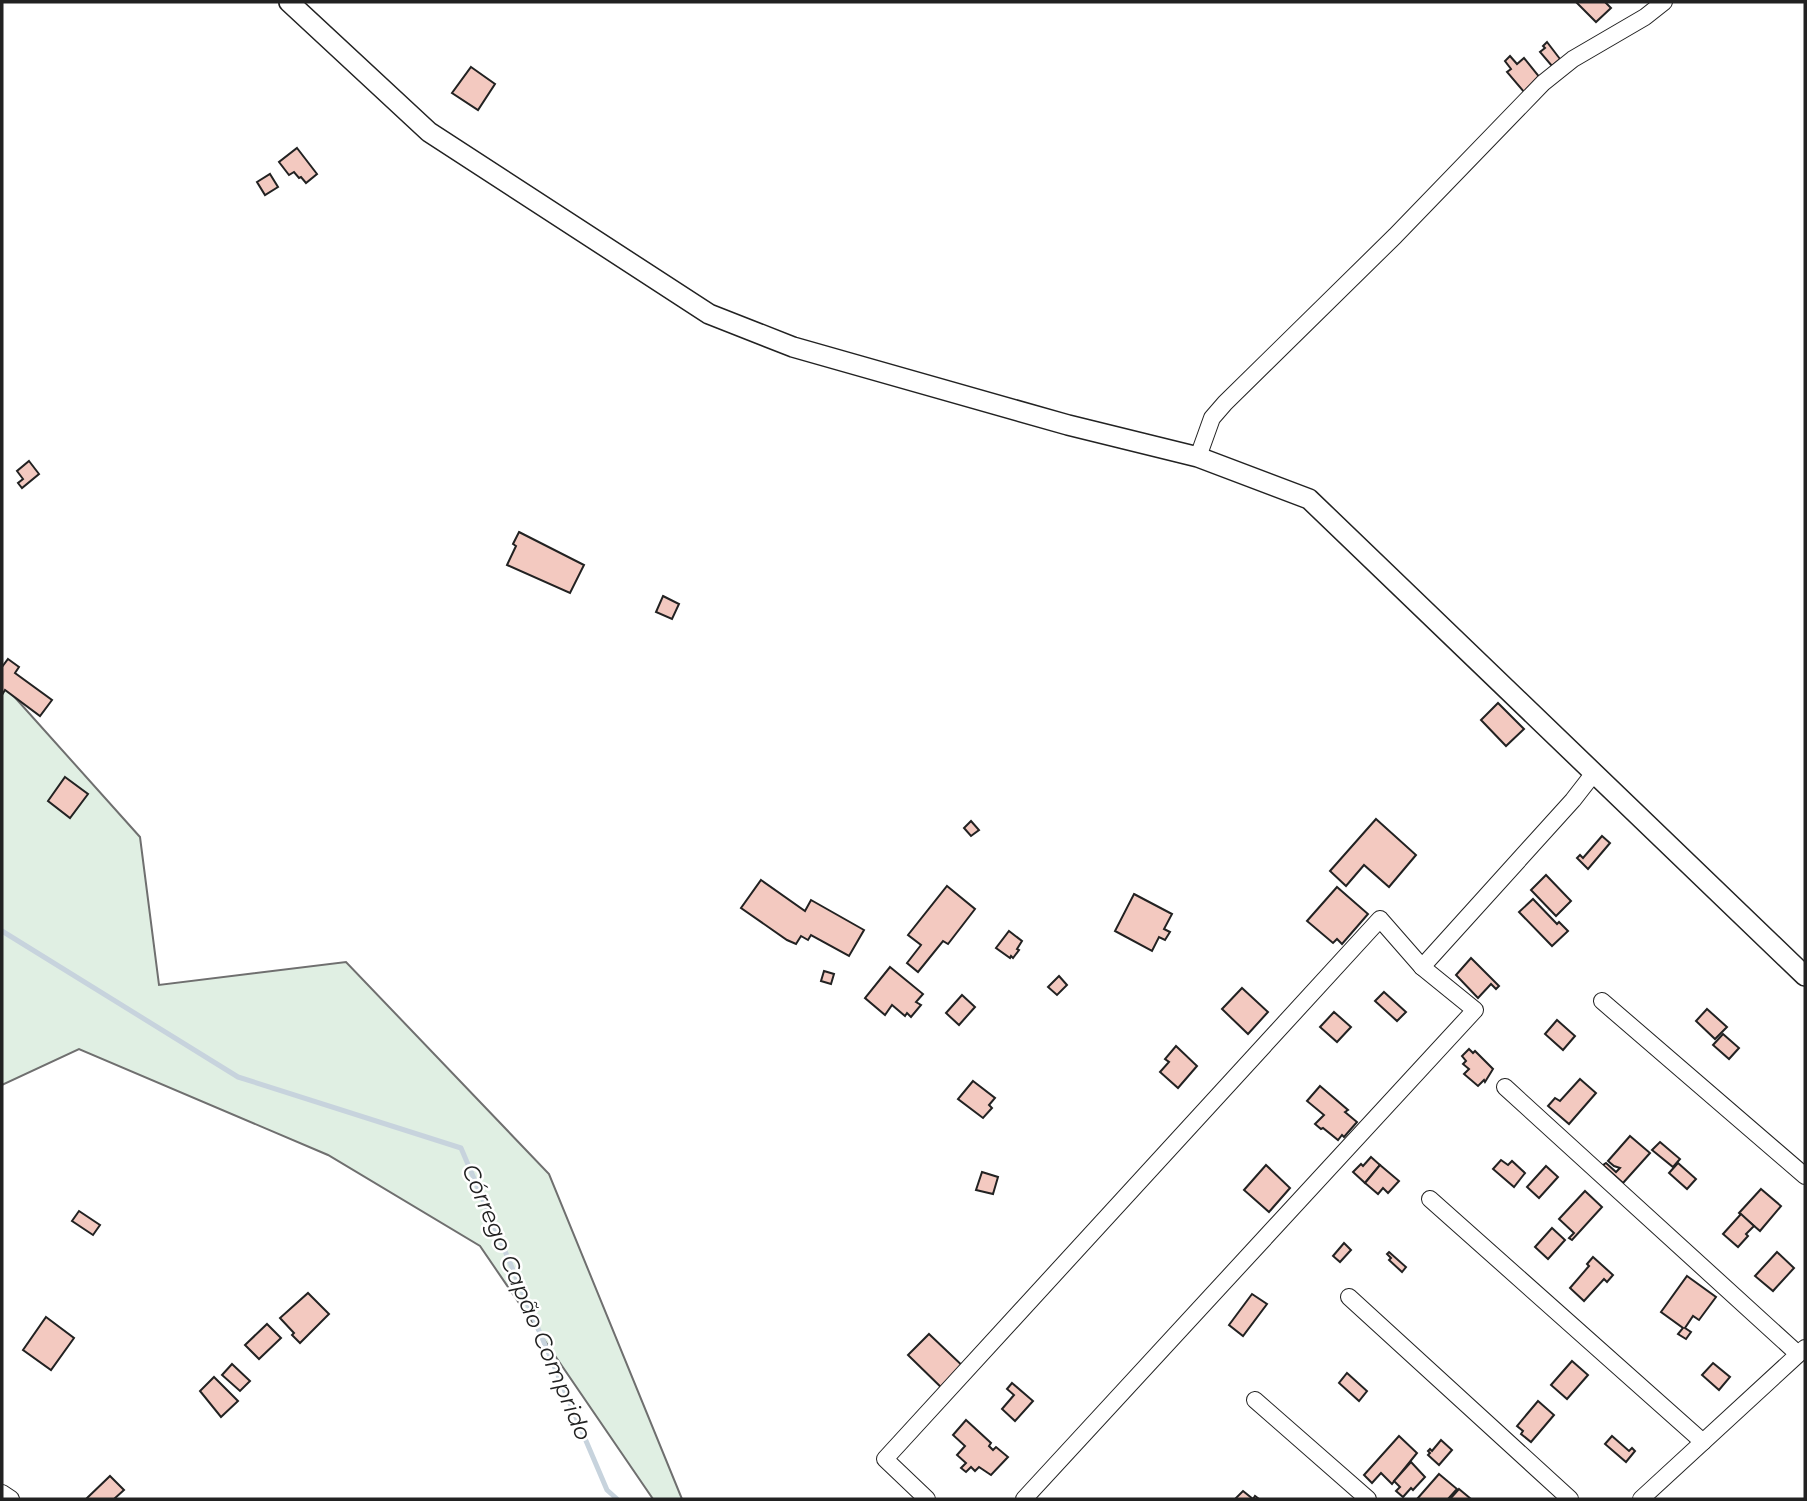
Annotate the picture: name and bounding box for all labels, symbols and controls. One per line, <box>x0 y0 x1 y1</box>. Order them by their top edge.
water label: Córrego Capão Comprido <box>456 1160 598 1444</box>

